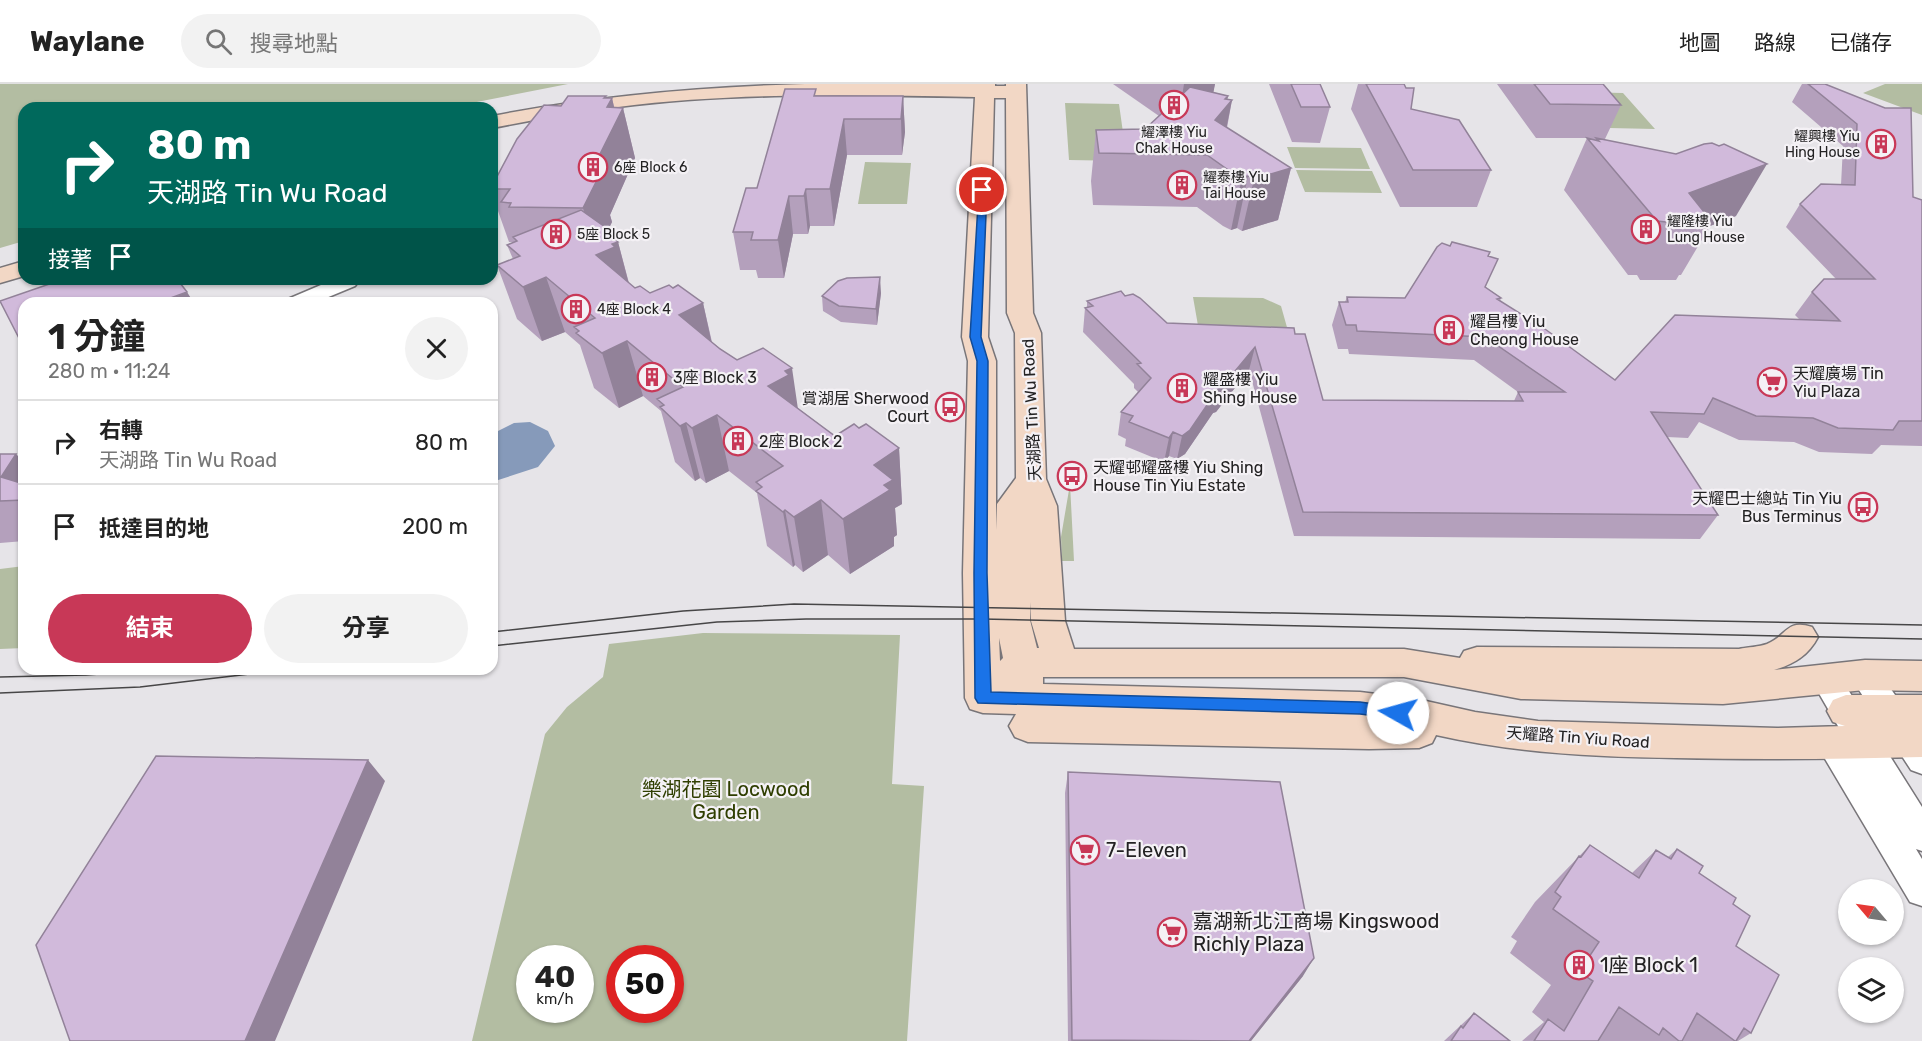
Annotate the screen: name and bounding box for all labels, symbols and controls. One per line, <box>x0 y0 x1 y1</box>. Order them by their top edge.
search box <box>181 14 601 68</box>
text: Waylane <box>30 25 145 58</box>
icon: search <box>202 25 235 58</box>
text: 搜尋地點 <box>250 30 338 57</box>
text: 地圖 <box>1679 30 1721 55</box>
text: 路線 <box>1754 30 1796 55</box>
text: 已儲存 <box>1829 30 1892 55</box>
building icon: 耀澤樓 Yiu Chak House <box>1158 89 1190 121</box>
text: 80 m <box>147 120 251 170</box>
place label: 耀澤樓 Yiu Chak House <box>1135 124 1213 157</box>
icon: right <box>48 126 126 204</box>
place label: 耀興樓 Yiu Hing House <box>1785 128 1860 161</box>
building icon: 耀興樓 Yiu Hing House <box>1865 128 1897 160</box>
building icon: 6座 Block 6 <box>577 151 609 183</box>
place label: 6座 Block 6 <box>614 159 687 176</box>
pin <box>956 164 1007 215</box>
building icon: 耀泰樓 Yiu Tai House <box>1166 169 1198 201</box>
place label: 耀泰樓 Yiu Tai House <box>1203 169 1269 202</box>
icon: arrive <box>965 173 998 206</box>
text: 天湖路 Tin Wu Road <box>147 177 387 209</box>
building icon: 耀隆樓 Yiu Lung House <box>1630 213 1662 245</box>
place label: 耀隆樓 Yiu Lung House <box>1667 213 1745 246</box>
building icon: 5座 Block 5 <box>540 218 572 250</box>
place label: 5座 Block 5 <box>577 226 650 243</box>
icon: arrive <box>104 240 137 273</box>
text: 接著 <box>48 246 92 273</box>
building icon: 4座 Block 4 <box>560 293 592 325</box>
place label: 4座 Block 4 <box>597 301 671 318</box>
place label: 耀昌樓 Yiu Cheong House <box>1470 312 1579 349</box>
building icon: 耀昌樓 Yiu Cheong House <box>1433 314 1465 346</box>
text: 1 分鐘 <box>48 315 146 358</box>
button: close <box>405 317 468 380</box>
street label: 天湖路 Tin Wu Road <box>1018 338 1045 482</box>
text: 280 m · 11:24 <box>48 359 170 383</box>
building icon: 3座 Block 3 <box>636 361 668 393</box>
place label: 天耀廣場 Tin Yiu Plaza <box>1793 364 1884 401</box>
supermarket icon: 天耀廣場 Tin Yiu Plaza <box>1756 366 1788 398</box>
place label: 3座 Block 3 <box>673 368 757 387</box>
place label: 耀盛樓 Yiu Shing House <box>1203 370 1297 407</box>
building icon: 耀盛樓 Yiu Shing House <box>1166 372 1198 404</box>
place label: 賞湖居 Sherwood Court <box>802 389 929 426</box>
bus stop icon: 賞湖居 Sherwood Court <box>934 391 966 423</box>
text: 右轉 <box>99 417 143 444</box>
building icon: 2座 Block 2 <box>722 425 754 457</box>
icon: right <box>48 426 81 459</box>
text: 80 m <box>415 429 468 456</box>
place label: 2座 Block 2 <box>759 432 842 451</box>
text: 天湖路 Tin Wu Road <box>99 448 277 472</box>
place label: 天耀邨耀盛樓 Yiu Shing House Tin Yiu Estate <box>1093 458 1263 495</box>
bus stop icon: 天耀邨耀盛樓 Yiu Shing House Tin Yiu Estate <box>1056 460 1088 492</box>
place label: 天耀巴士總站 Tin Yiu Bus Terminus <box>1692 489 1842 526</box>
bus stop icon: 天耀巴士總站 Tin Yiu Bus Terminus <box>1847 491 1879 523</box>
icon: arrive <box>48 510 81 543</box>
text: 200 m <box>402 513 468 540</box>
text: 抵達目的地 <box>99 515 209 542</box>
button: 結束 <box>48 594 252 663</box>
button: 分享 <box>264 594 468 663</box>
position arrow <box>1366 681 1430 745</box>
street label: 天耀路 Tin Yiu Road <box>1506 723 1650 752</box>
park label: 樂湖花園 Locwood Garden <box>642 777 810 824</box>
supermarket icon: 7-Eleven <box>1069 834 1101 866</box>
place label: 7-Eleven <box>1106 838 1187 862</box>
north arrow <box>1838 879 1904 945</box>
map controls <box>1838 879 1904 1023</box>
place label: 嘉湖新北江商場 Kingswood Richly Plaza <box>1193 909 1439 956</box>
supermarket icon: 嘉湖新北江商場 Kingswood Richly Plaza <box>1156 916 1188 948</box>
speed limit sign: 50 <box>606 945 684 1023</box>
building icon: 1座 Block 1 <box>1563 949 1595 981</box>
place label: 1座 Block 1 <box>1600 953 1698 977</box>
button: layers <box>1838 957 1904 1023</box>
text: 40 <box>535 959 575 995</box>
text: km/h <box>536 990 574 1008</box>

